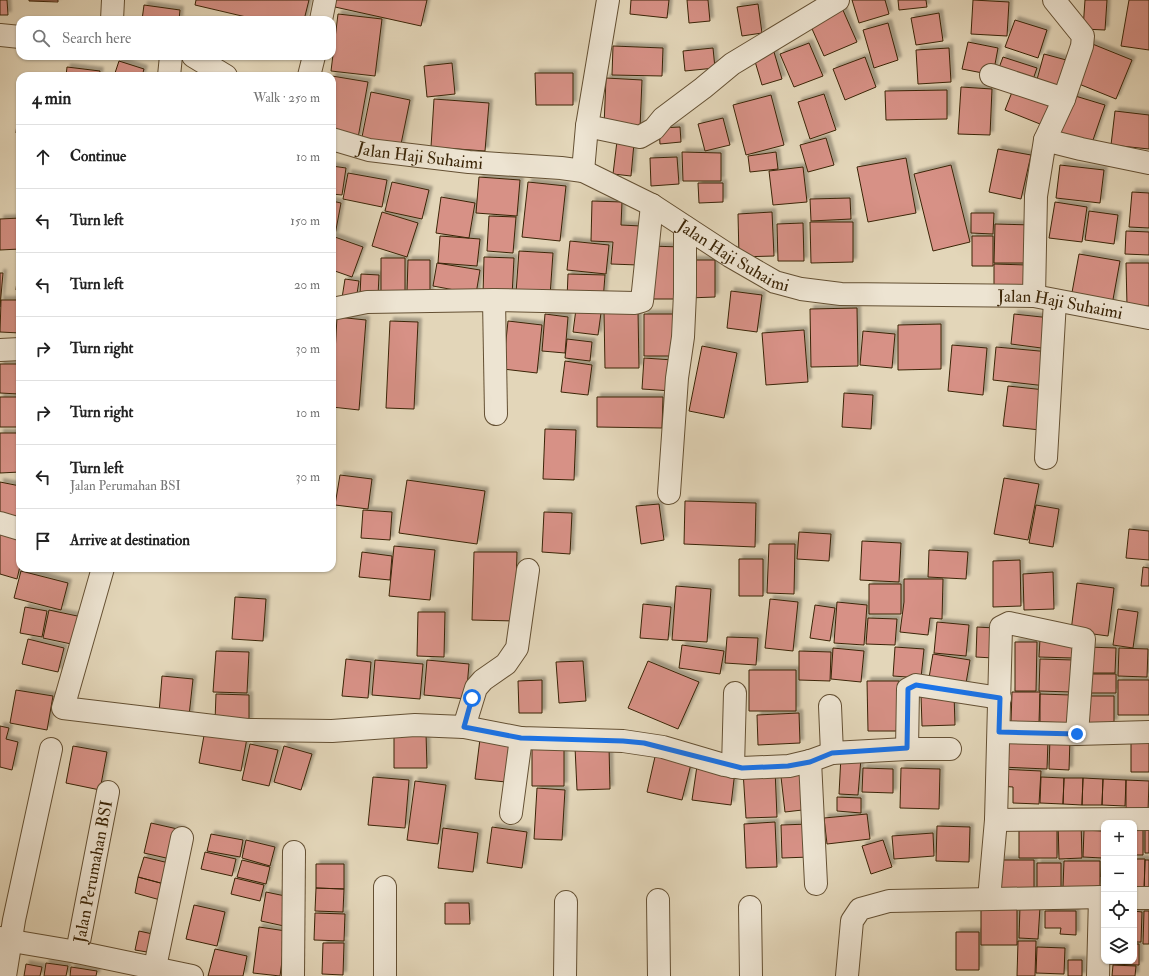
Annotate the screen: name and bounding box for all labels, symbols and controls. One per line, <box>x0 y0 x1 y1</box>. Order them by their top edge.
search box <box>16 16 336 60</box>
icon: search <box>30 27 52 49</box>
text: Search here <box>62 29 131 48</box>
text: 4 min <box>32 88 71 109</box>
text: Walk · 250 m <box>253 90 320 106</box>
street label: Jalan Haji Suhaimi <box>353 136 484 173</box>
icon: ahead <box>32 146 54 168</box>
text: Continue <box>70 147 126 166</box>
text: 10 m <box>296 149 320 165</box>
icon: left <box>32 210 54 232</box>
text: Turn left <box>70 211 124 230</box>
text: 150 m <box>290 213 320 229</box>
street label: Jalan Haji Suhaimi <box>673 214 792 296</box>
icon: left <box>32 274 54 296</box>
text: Turn left <box>70 275 124 294</box>
text: 20 m <box>294 277 320 293</box>
street label: Jalan Haji Suhaimi <box>997 285 1125 323</box>
icon: right <box>32 338 54 360</box>
text: Turn right <box>70 339 133 358</box>
text: 30 m <box>296 341 320 357</box>
icon: right <box>32 402 54 424</box>
text: Turn right <box>70 403 133 422</box>
text: 10 m <box>296 405 320 421</box>
text: Turn left <box>70 459 124 478</box>
icon: left <box>32 466 54 488</box>
text: 30 m <box>296 469 320 485</box>
text: Jalan Perumahan BSI <box>70 478 181 494</box>
icon: arrive <box>32 530 54 552</box>
text: Arrive at destination <box>70 531 190 550</box>
route start <box>463 689 481 707</box>
route end <box>1068 725 1086 743</box>
street label: Jalan Perumahan BSI <box>68 798 117 946</box>
map controls <box>1101 820 1137 964</box>
button: + <box>1101 820 1137 856</box>
button: − <box>1101 856 1137 892</box>
button: locate <box>1101 892 1137 928</box>
button: layers <box>1101 928 1137 964</box>

